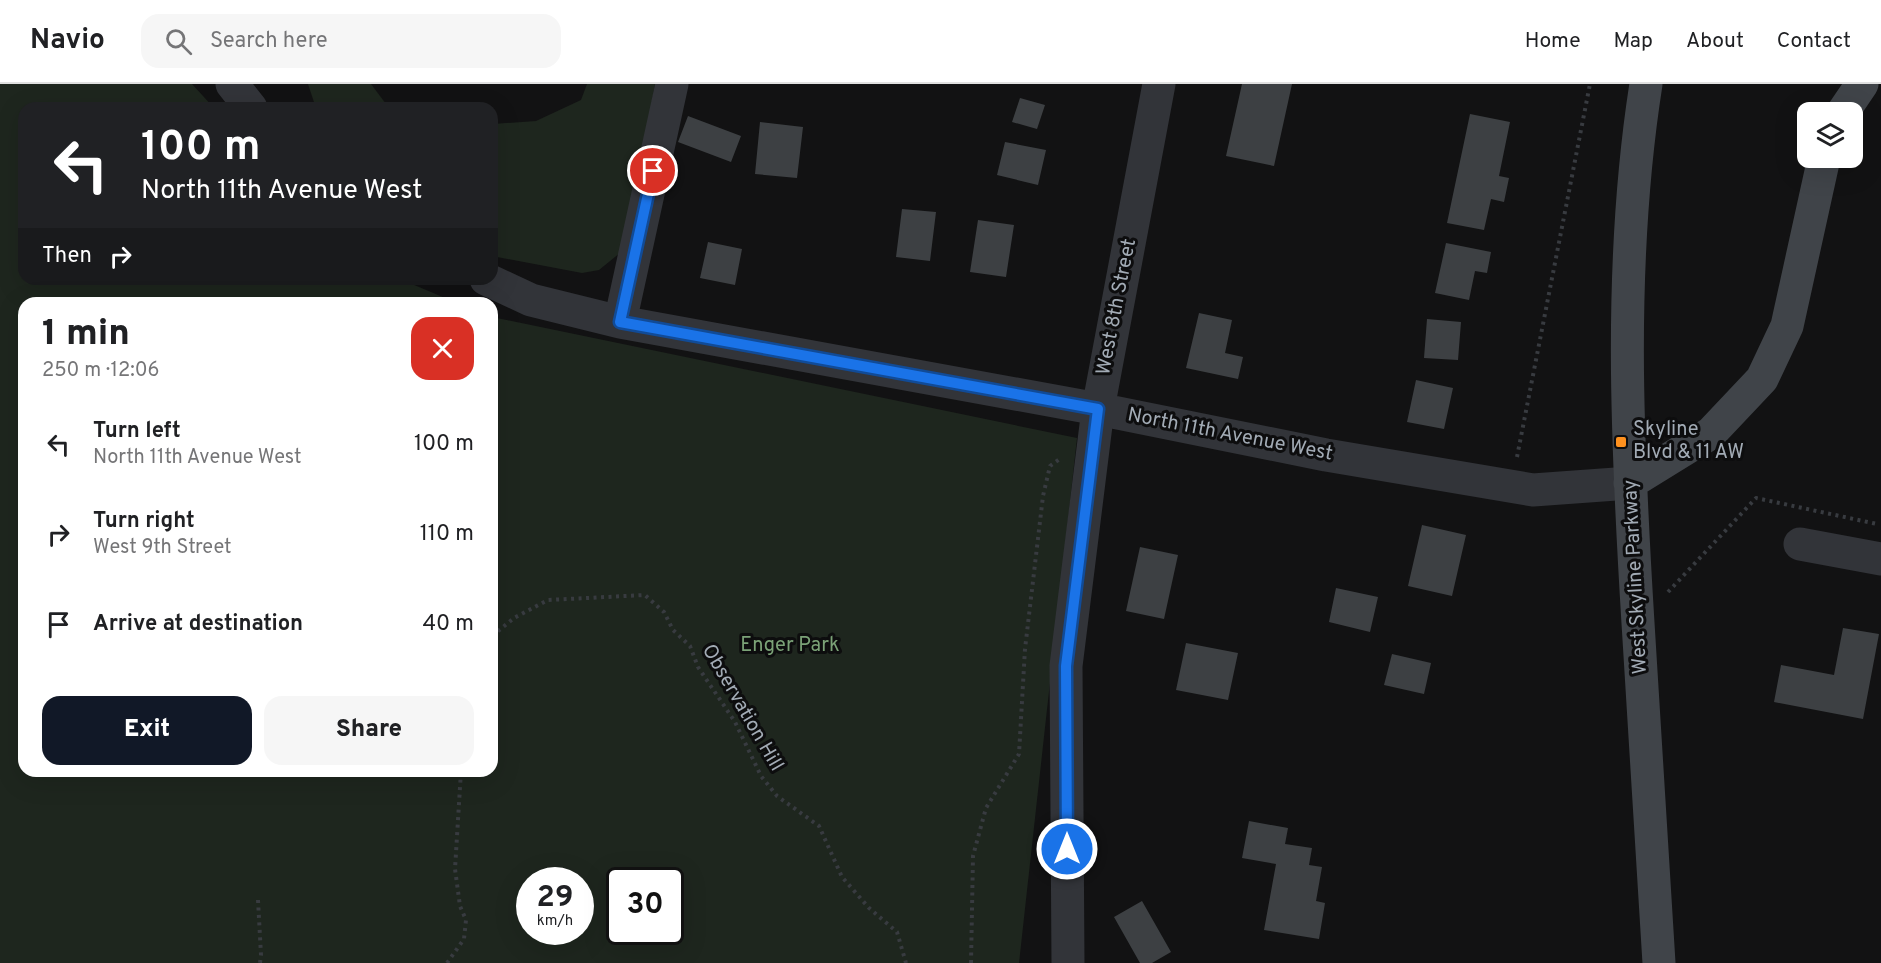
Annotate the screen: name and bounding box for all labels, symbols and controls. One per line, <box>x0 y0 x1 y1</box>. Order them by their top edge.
search box <box>141 14 561 68</box>
text: Navio <box>30 23 105 59</box>
icon: search <box>162 25 195 58</box>
text: Search here <box>210 28 327 55</box>
text: Home <box>1525 28 1581 55</box>
text: Map <box>1614 28 1653 55</box>
text: About <box>1686 28 1744 55</box>
text: Contact <box>1777 28 1851 55</box>
map controls <box>1797 102 1863 168</box>
button: layers <box>1797 102 1863 168</box>
text: 100 m <box>141 122 260 175</box>
icon: left <box>42 126 120 204</box>
pin <box>627 145 678 196</box>
icon: arrive <box>636 154 669 187</box>
text: North 11th Avenue West <box>141 174 423 208</box>
street label: West 8th Street <box>1091 237 1143 377</box>
icon: right <box>104 240 137 273</box>
text: Then <box>42 243 92 270</box>
text: 1 min <box>42 312 130 358</box>
button: close <box>411 317 474 380</box>
text: 250 m · 12:06 <box>42 358 159 384</box>
street label: North 11th Avenue West <box>1125 402 1335 468</box>
place label: Skyline Blvd & 11 AW <box>1633 417 1744 466</box>
text: Turn left <box>93 418 181 445</box>
icon: left <box>42 428 75 461</box>
text: 100 m <box>414 431 474 458</box>
marker: Skyline Blvd & 11 AW <box>1614 435 1628 449</box>
text: North 11th Avenue West <box>93 445 302 471</box>
street label: West Skyline Parkway <box>1618 479 1654 675</box>
text: Turn right <box>93 508 195 535</box>
icon: right <box>42 518 75 551</box>
text: 110 m <box>420 521 474 548</box>
text: West 9th Street <box>93 535 232 561</box>
icon: arrive <box>42 608 75 641</box>
text: Arrive at destination <box>93 611 303 638</box>
text: 40 m <box>422 611 474 638</box>
park label: Enger Park <box>740 633 840 659</box>
street label: Observation Hill <box>695 640 789 776</box>
button: Exit <box>42 696 252 765</box>
button: Share <box>264 696 474 765</box>
position arrow <box>1035 817 1099 881</box>
speed limit sign: 30 <box>606 867 684 945</box>
text: 29 <box>537 880 573 917</box>
text: km/h <box>537 912 573 931</box>

